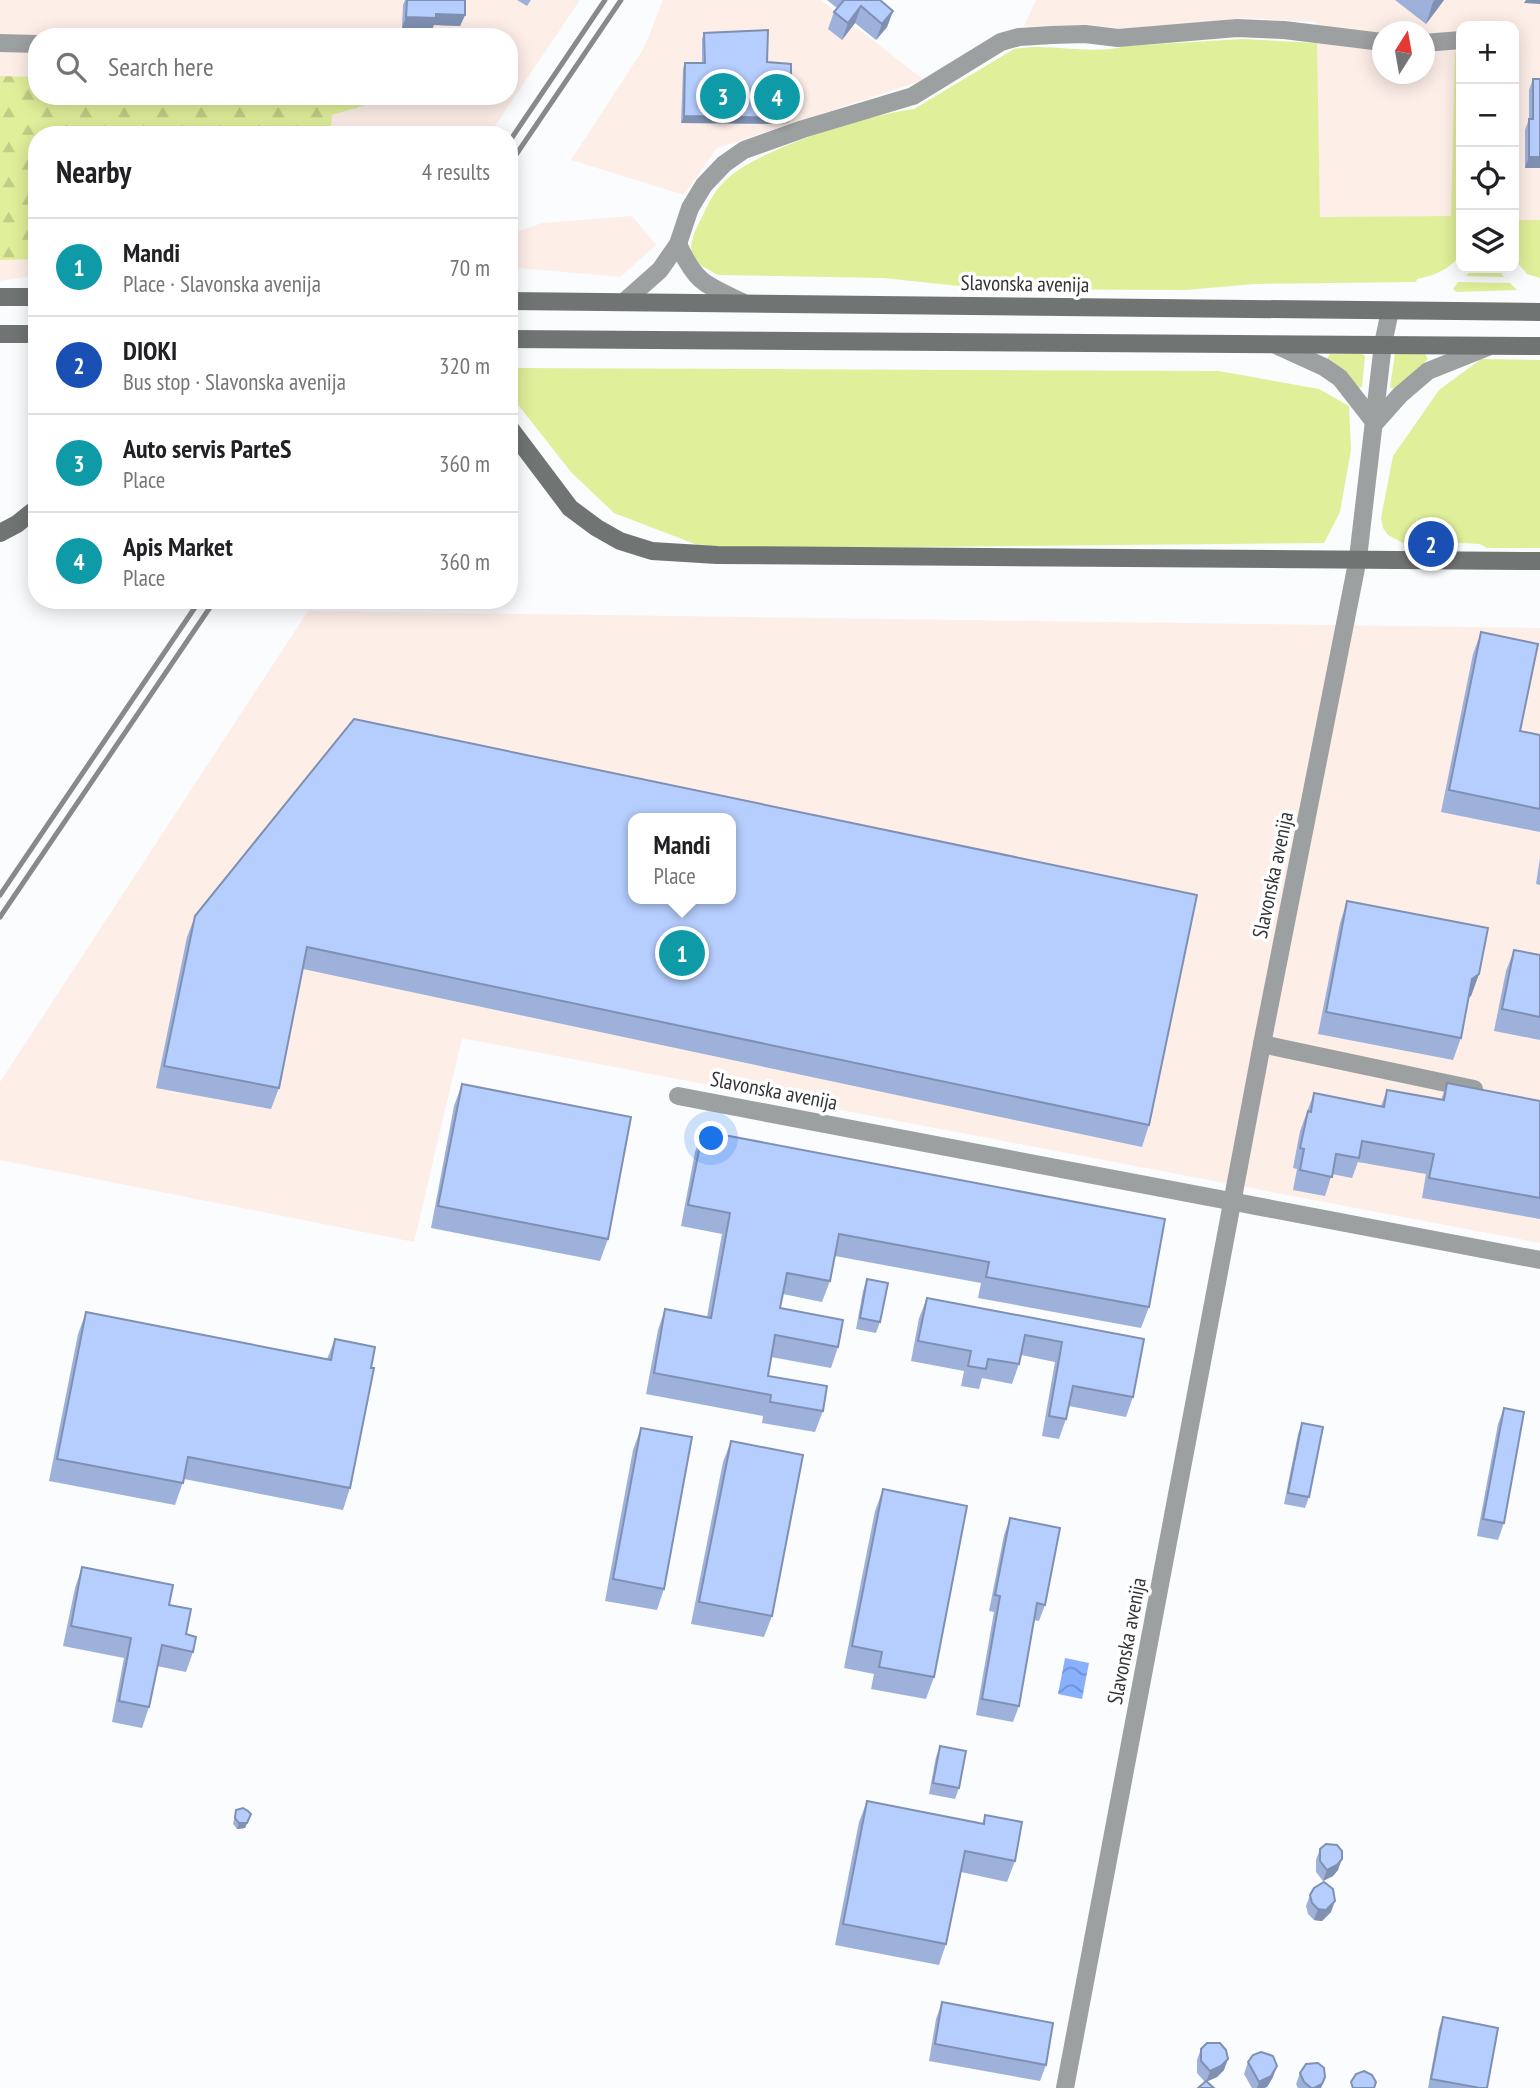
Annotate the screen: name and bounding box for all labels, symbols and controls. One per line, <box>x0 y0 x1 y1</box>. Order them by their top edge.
north arrow <box>1372 21 1435 84</box>
map controls <box>1456 21 1519 273</box>
button: + <box>1456 21 1519 84</box>
search box <box>28 28 518 105</box>
icon: search <box>52 48 90 86</box>
text: Search here <box>108 50 214 83</box>
pin: 3 <box>700 70 746 122</box>
pin: 4 <box>754 71 800 123</box>
button: − <box>1456 84 1519 147</box>
button: locate <box>1456 147 1519 210</box>
text: Nearby <box>56 152 131 191</box>
text: 4 results <box>422 157 490 186</box>
button: layers <box>1456 210 1519 273</box>
text: Mandi <box>123 236 180 269</box>
text: 1 <box>74 253 85 282</box>
text: 70 m <box>449 253 490 282</box>
text: Place · Slavonska avenija <box>123 269 321 298</box>
street label: Slavonska avenija <box>960 269 1090 298</box>
text: DIOKI <box>123 334 177 367</box>
text: 2 <box>74 351 85 380</box>
text: 320 m <box>439 351 490 380</box>
text: Bus stop · Slavonska avenija <box>123 367 346 396</box>
text: Auto servis ParteS <box>123 432 292 465</box>
text: 3 <box>74 449 85 478</box>
text: 360 m <box>439 449 490 478</box>
text: Place <box>123 465 165 494</box>
pin: 2 <box>1408 518 1454 570</box>
text: Apis Market <box>123 530 233 563</box>
text: 4 <box>74 547 85 576</box>
text: 360 m <box>439 547 490 576</box>
text: Place <box>123 563 165 592</box>
street label: Slavonska avenija <box>1246 809 1299 941</box>
popup <box>628 813 736 904</box>
text: Mandi <box>653 828 711 861</box>
text: Place <box>653 861 696 890</box>
pin: 1 <box>659 927 705 979</box>
street label: Slavonska avenija <box>708 1065 840 1116</box>
your location <box>694 1121 728 1155</box>
street label: Slavonska avenija <box>1101 1575 1152 1707</box>

